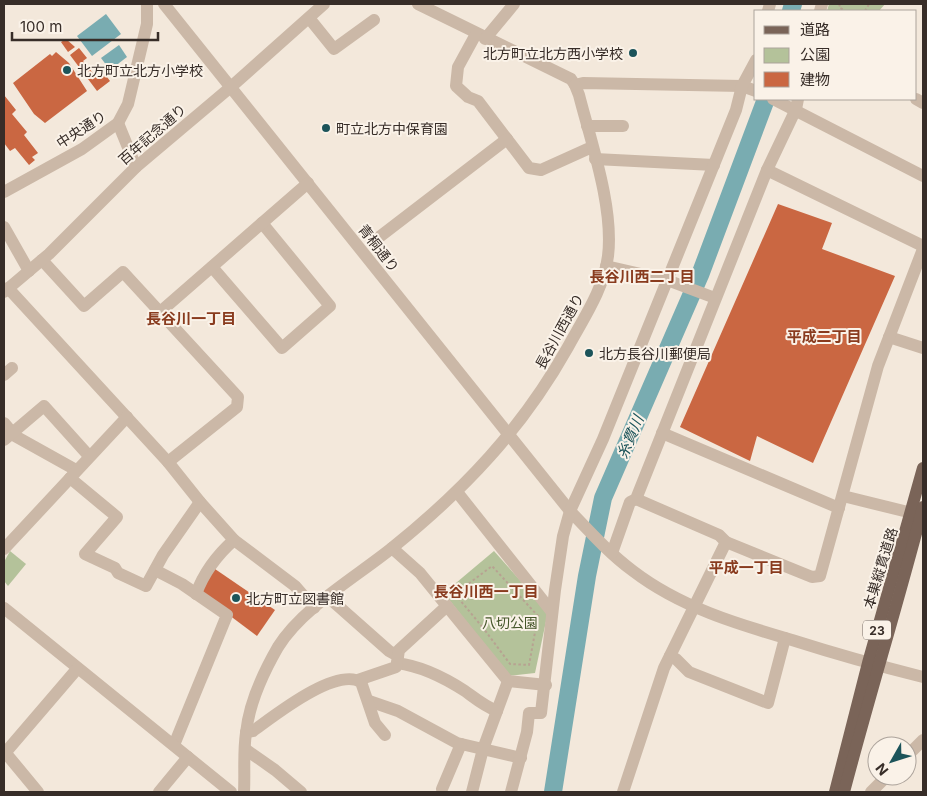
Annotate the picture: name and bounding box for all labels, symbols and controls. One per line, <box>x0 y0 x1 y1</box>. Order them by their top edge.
scale bar <box>12 10 159 42</box>
legend <box>754 10 917 100</box>
text: 100 m <box>20 17 62 36</box>
text: 道路 <box>800 20 830 39</box>
place label: 北方町立北方西小学校 <box>483 45 623 62</box>
text: 公園 <box>800 45 830 64</box>
marker: 北方町立北方西小学校 <box>627 47 639 59</box>
place label: 北方町立北方小学校 <box>77 62 203 79</box>
marker: 北方町立北方小学校 <box>61 64 73 76</box>
text: 建物 <box>800 70 830 89</box>
street label: 百年記念通り <box>115 100 189 168</box>
street label: 中央通り <box>53 107 109 151</box>
place label: 町立北方中保育園 <box>336 120 448 137</box>
marker: 町立北方中保育園 <box>320 122 332 134</box>
street label: 青桐通り <box>355 221 403 275</box>
district label: 長谷川西二丁目 <box>589 267 695 286</box>
street label: 長谷川西通り <box>531 290 587 372</box>
district label: 長谷川一丁目 <box>146 309 236 328</box>
district label: 平成二丁目 <box>786 327 862 346</box>
place label: 北方長谷川郵便局 <box>599 345 711 362</box>
marker: 北方長谷川郵便局 <box>583 347 595 359</box>
water label: 糸貫川 <box>612 411 648 461</box>
street label: 本巣縦貫道路 <box>860 525 900 611</box>
district label: 平成一丁目 <box>708 558 784 577</box>
district label: 長谷川西一丁目 <box>433 582 539 601</box>
place label: 北方町立図書館 <box>246 590 344 607</box>
marker: 北方町立図書館 <box>230 592 242 604</box>
park label: 八切公園 <box>482 614 538 631</box>
road number: 23 <box>863 620 891 640</box>
north arrow <box>867 736 917 786</box>
text: N <box>872 760 891 779</box>

